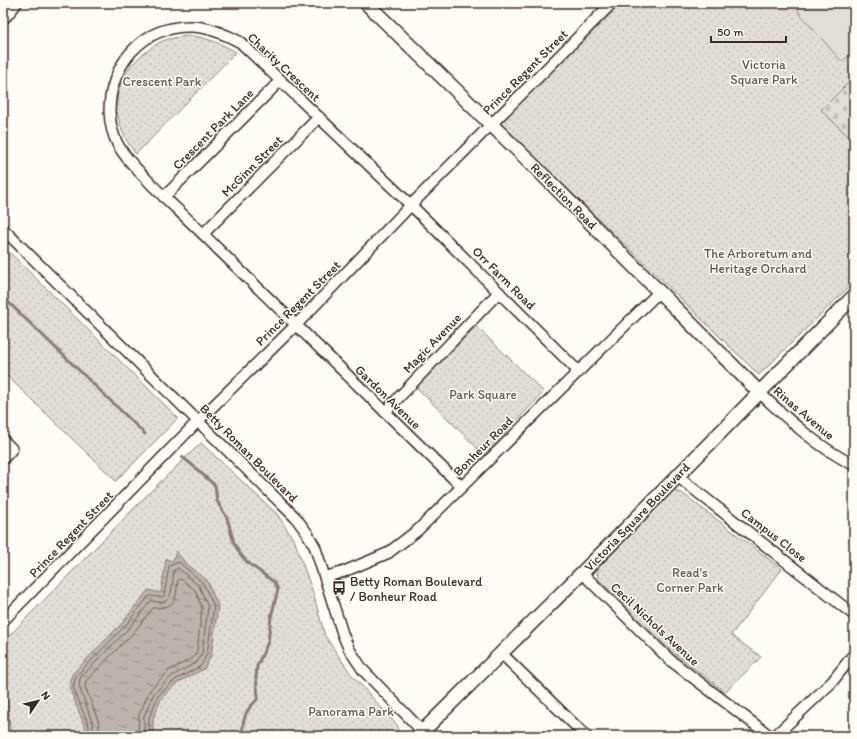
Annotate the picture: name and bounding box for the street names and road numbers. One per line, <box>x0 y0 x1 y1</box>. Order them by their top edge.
street label: Prince Regent Street <box>479 26 571 118</box>
street label: Charity Crescent <box>245 30 323 105</box>
street label: Crescent Park Lane <box>169 85 257 173</box>
street label: McGinn Street <box>218 132 286 200</box>
street label: Reflection Road <box>528 160 600 232</box>
street label: Orr Farm Road <box>469 243 539 313</box>
street label: Prince Regent Street <box>252 257 344 349</box>
street label: Magic Avenue <box>400 310 464 376</box>
street label: Gardon Avenue <box>352 362 424 432</box>
street label: Rinas Avenue <box>770 383 838 443</box>
street label: Betty Roman Boulevard <box>197 401 301 505</box>
street label: Bonheur Road <box>450 413 516 479</box>
street label: Victoria Square Boulevard <box>581 460 693 574</box>
street label: Prince Regent Street <box>26 488 116 580</box>
street label: Campus Close <box>738 505 810 565</box>
street label: Cecil Nichols Avenue <box>608 579 702 669</box>

